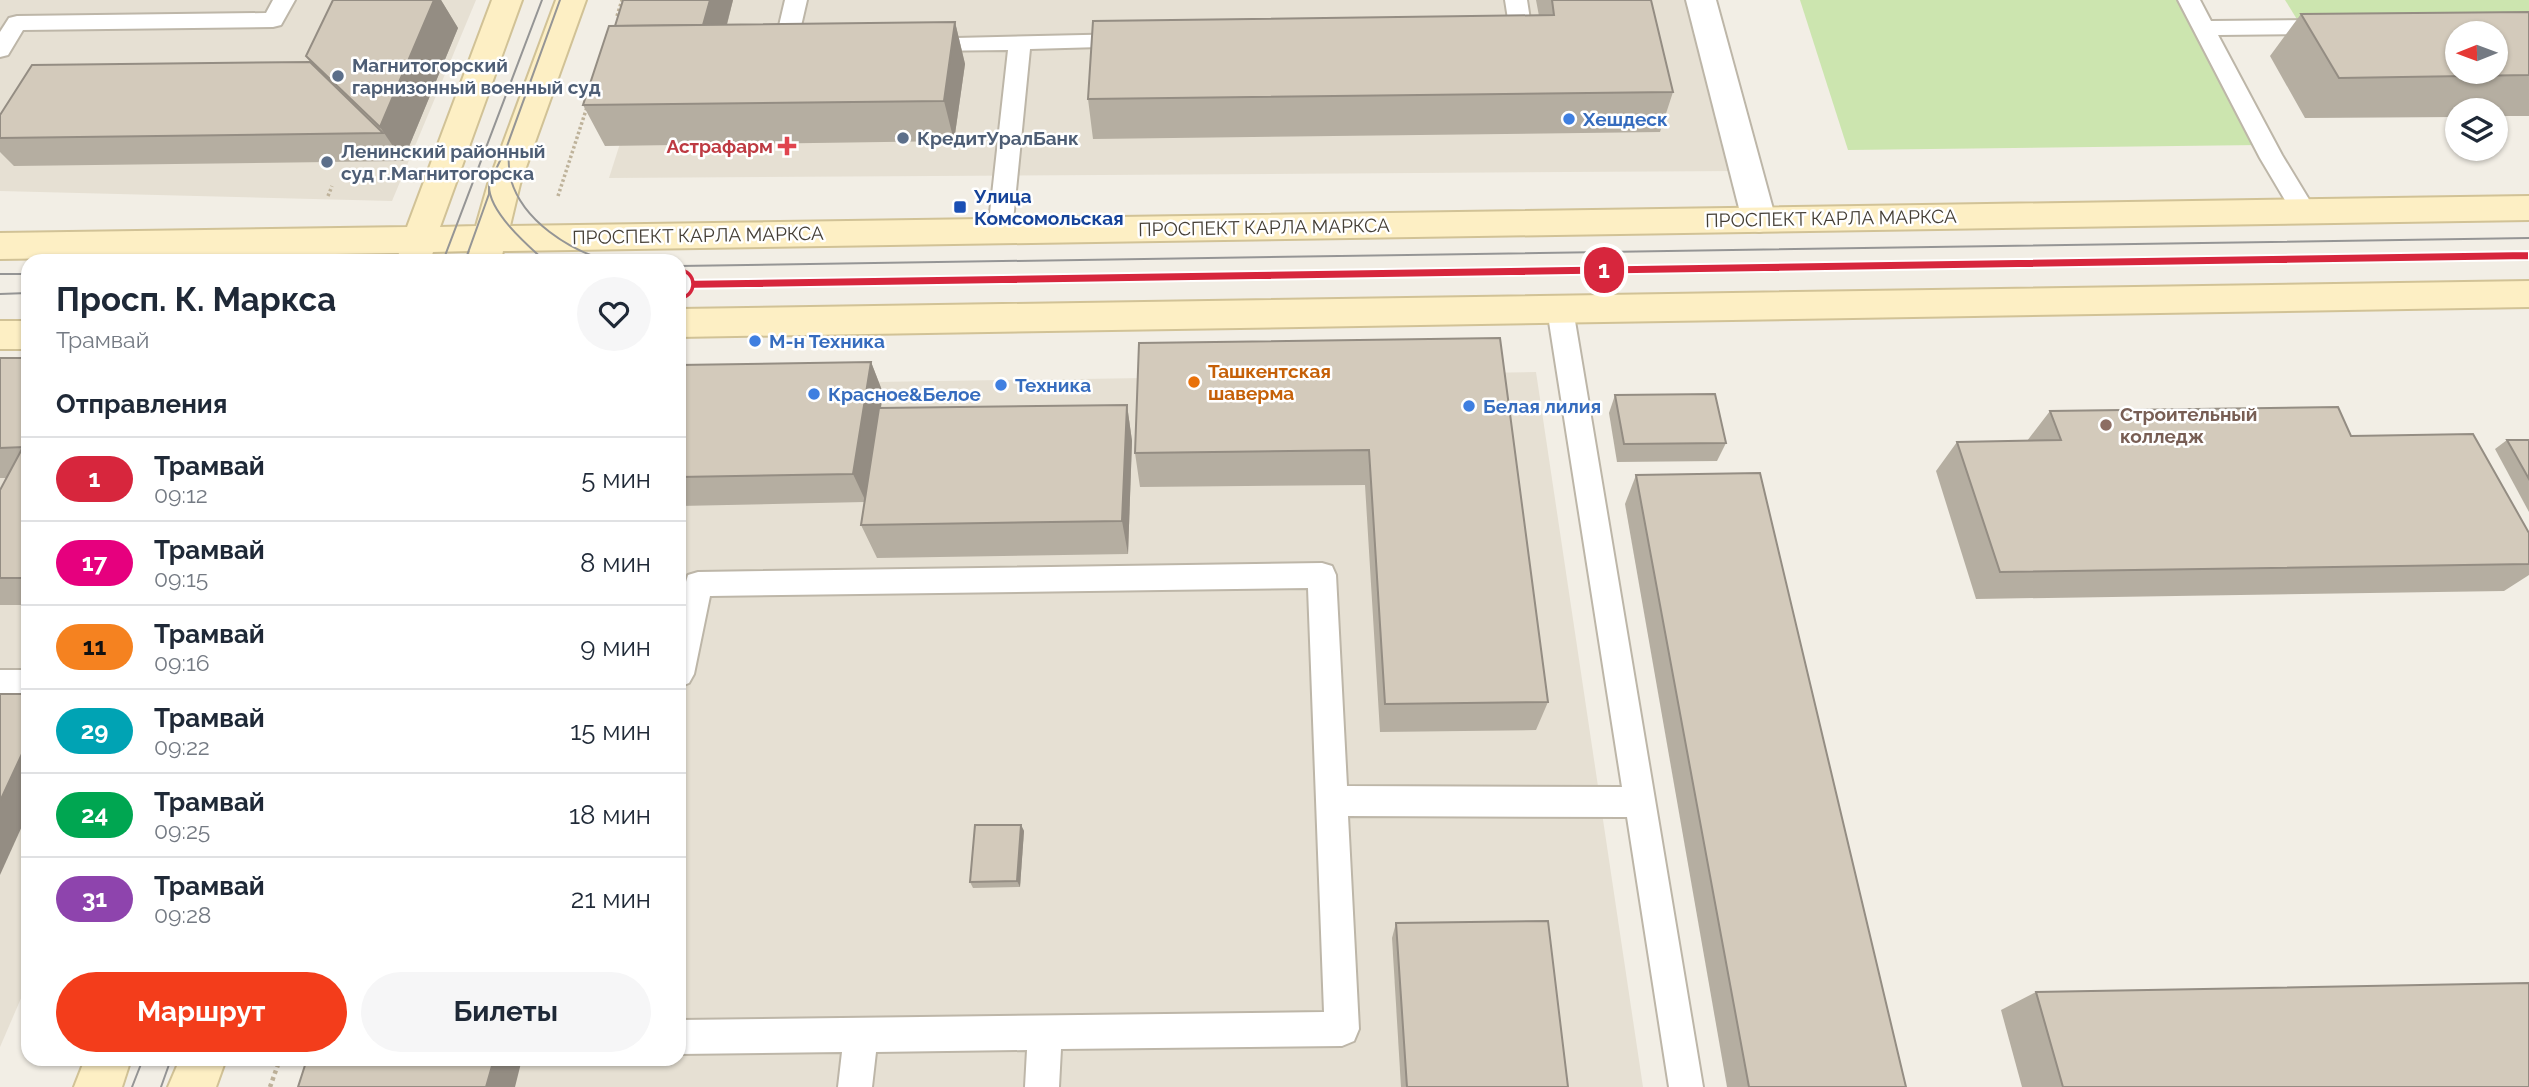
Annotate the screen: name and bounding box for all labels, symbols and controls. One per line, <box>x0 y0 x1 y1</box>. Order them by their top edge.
north arrow <box>2445 21 2508 84</box>
map controls <box>2445 21 2508 161</box>
place label: Магнитогорский гарнизонный военный суд <box>352 54 601 98</box>
marker: Магнитогорский гарнизонный военный суд <box>330 68 346 84</box>
button: layers <box>2445 98 2508 161</box>
place label: Хешдеск <box>1582 108 1668 130</box>
marker: Хешдеск <box>1561 111 1577 127</box>
place label: КредитУралБанк <box>917 127 1079 149</box>
marker: КредитУралБанк <box>895 130 911 146</box>
place label: Астрафарм <box>666 135 773 157</box>
marker: Астрафарм <box>779 138 795 154</box>
place label: Ленинский районный суд г.Магнитогорска <box>341 140 545 184</box>
marker: Ленинский районный суд г.Магнитогорска <box>319 154 335 170</box>
place label: Улица Комсомольская <box>973 185 1124 229</box>
marker: Улица Комсомольская <box>952 199 968 215</box>
street label: ПРОСПЕКТ КАРЛА МАРКСА <box>1705 205 1957 231</box>
street label: ПРОСПЕКТ КАРЛА МАРКСА <box>1138 214 1390 240</box>
street label: ПРОСПЕКТ КАРЛА МАРКСА <box>572 222 824 248</box>
line badge: 1 <box>1581 247 1627 293</box>
text: 1 <box>1598 255 1610 284</box>
unlabelled marker <box>664 269 694 299</box>
button: heart <box>577 277 651 351</box>
text: Просп. К. Маркса <box>56 280 336 319</box>
text: Трамвай <box>56 326 149 353</box>
place label: М-н Техника <box>769 330 885 352</box>
marker: М-н Техника <box>747 333 763 349</box>
place label: Ташкентская шаверма <box>1208 360 1331 404</box>
place label: Техника <box>1015 374 1091 396</box>
marker: Ташкентская шаверма <box>1186 374 1202 390</box>
marker: Техника <box>993 377 1009 393</box>
place label: Красное&Белое <box>828 383 981 405</box>
marker: Красное&Белое <box>806 386 822 402</box>
text: Отправления <box>56 389 227 419</box>
place label: Белая лилия <box>1483 395 1601 417</box>
marker: Белая лилия <box>1461 398 1477 414</box>
place label: Строительный колледж <box>2120 403 2257 447</box>
marker: Строительный колледж <box>2098 417 2114 433</box>
text: Трамвай <box>154 451 265 481</box>
text: 1 <box>89 464 100 493</box>
text: 5 мин <box>581 464 651 494</box>
text: 09:12 <box>154 481 208 508</box>
text: Трамвай <box>154 535 265 565</box>
text: 17 <box>82 548 107 577</box>
text: 8 мин <box>580 548 651 578</box>
text: 09:15 <box>154 565 208 592</box>
text: Трамвай <box>154 619 265 649</box>
text: 11 <box>83 632 106 661</box>
text: 9 мин <box>580 632 651 662</box>
text: 09:16 <box>154 649 210 676</box>
text: Трамвай <box>154 703 265 733</box>
text: 29 <box>81 716 108 745</box>
text: 15 мин <box>570 716 651 746</box>
text: 09:22 <box>154 733 210 760</box>
text: Трамвай <box>154 787 265 817</box>
text: 24 <box>81 800 108 829</box>
text: 18 мин <box>569 800 651 830</box>
text: 09:25 <box>154 817 210 844</box>
text: Трамвай <box>154 871 265 901</box>
text: 31 <box>82 884 107 913</box>
text: 21 мин <box>571 884 651 914</box>
text: 09:28 <box>154 901 212 928</box>
button: Маршрут <box>56 972 347 1052</box>
button: Билеты <box>361 972 651 1052</box>

